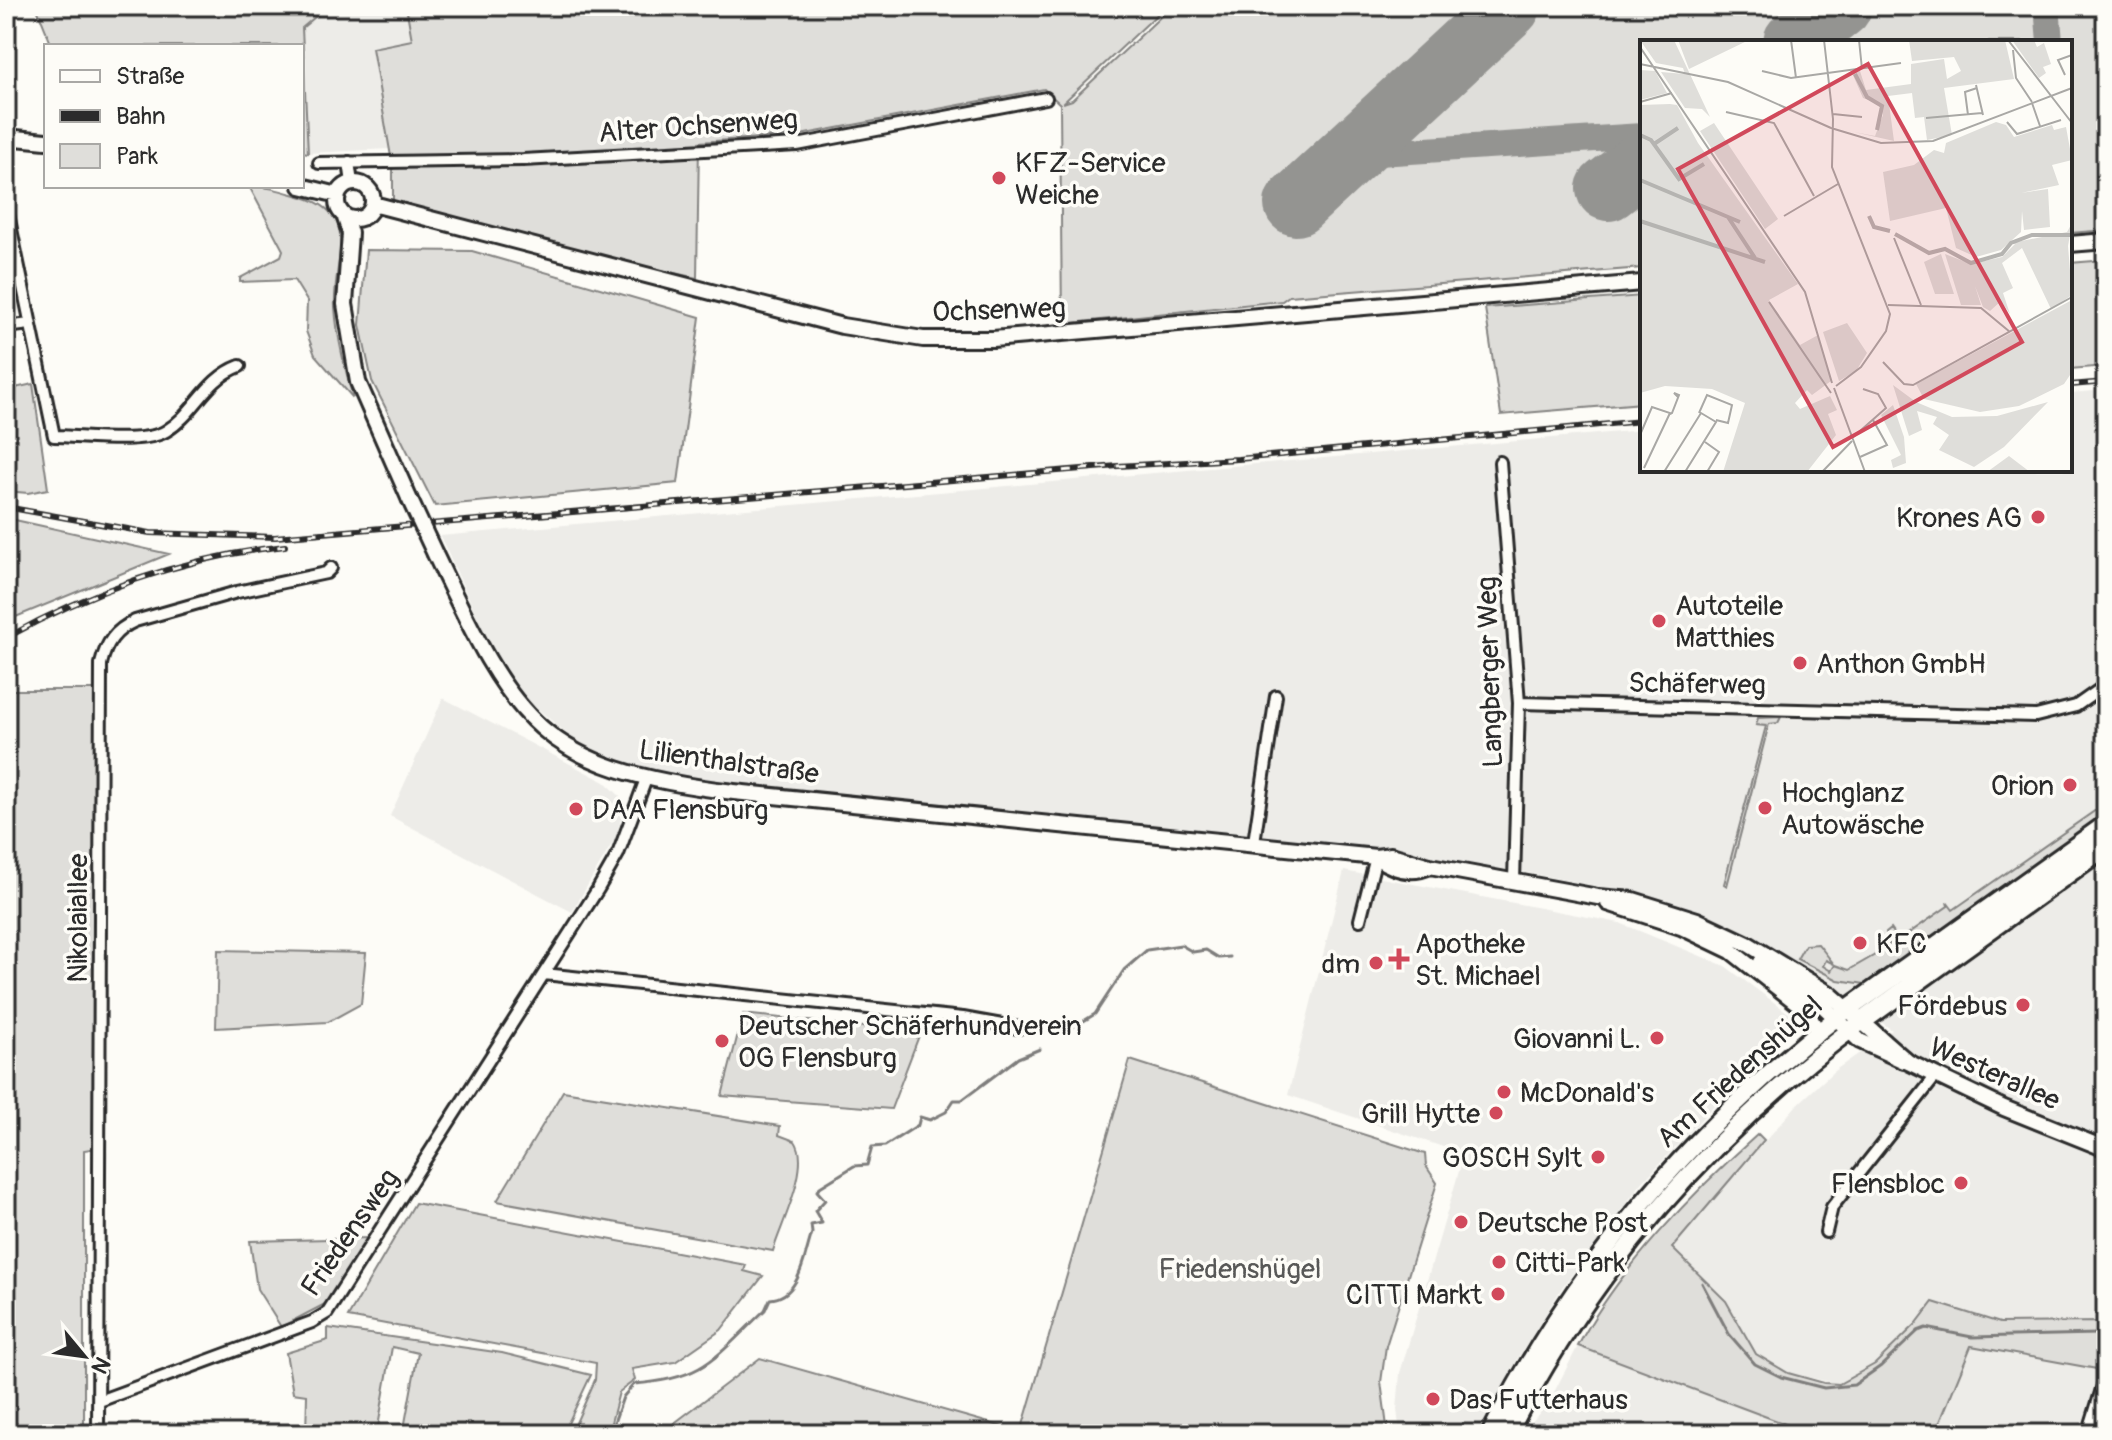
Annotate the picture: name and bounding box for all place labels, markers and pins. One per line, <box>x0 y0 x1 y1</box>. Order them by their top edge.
place label: KFZ-Service Weiche <box>1015 146 1166 213</box>
marker: KFZ-Service Weiche <box>990 169 1008 187</box>
place label: Krones AG <box>1896 501 2022 536</box>
marker: Krones AG <box>2029 508 2047 526</box>
place label: Autoteile Matthies <box>1675 589 1783 656</box>
marker: Autoteile Matthies <box>1650 612 1668 630</box>
place label: Anthon GmbH <box>1816 647 1986 682</box>
marker: Anthon GmbH <box>1791 654 1809 672</box>
place label: Orion <box>1991 769 2054 804</box>
place label: Hochglanz Autowäsche <box>1781 776 1924 843</box>
marker: Orion <box>2061 776 2079 794</box>
place label: DAA Flensburg <box>592 793 768 828</box>
marker: Hochglanz Autowäsche <box>1756 799 1774 817</box>
marker: DAA Flensburg <box>567 800 585 818</box>
place label: Apotheke St. Michael <box>1415 927 1541 994</box>
place label: KFC <box>1876 927 1927 962</box>
marker: KFC <box>1851 934 1869 952</box>
place label: dm <box>1321 947 1360 982</box>
marker: Apotheke St. Michael <box>1390 950 1408 968</box>
marker: dm <box>1367 954 1385 972</box>
place label: Fördebus <box>1897 989 2007 1024</box>
marker: Fördebus <box>2014 996 2032 1014</box>
place label: Deutscher Schäferhundverein OG Flensburg <box>738 1009 1082 1076</box>
place label: Giovanni L. <box>1513 1022 1641 1057</box>
marker: Giovanni L. <box>1648 1029 1666 1047</box>
marker: Deutscher Schäferhundverein OG Flensburg <box>713 1032 731 1050</box>
place label: McDonald's <box>1520 1076 1654 1111</box>
marker: McDonald's <box>1495 1083 1513 1101</box>
place label: Grill Hytte <box>1361 1097 1480 1132</box>
marker: Grill Hytte <box>1487 1104 1505 1122</box>
place label: GOSCH Sylt <box>1442 1141 1583 1176</box>
marker: GOSCH Sylt <box>1589 1148 1607 1166</box>
place label: Flensbloc <box>1831 1167 1945 1202</box>
marker: Flensbloc <box>1952 1174 1970 1192</box>
place label: Deutsche Post <box>1477 1206 1648 1241</box>
marker: Deutsche Post <box>1452 1213 1470 1231</box>
place label: Citti-Park <box>1515 1246 1626 1281</box>
marker: Citti-Park <box>1490 1253 1508 1271</box>
place label: CITTI Markt <box>1346 1278 1483 1313</box>
marker: CITTI Markt <box>1489 1285 1507 1303</box>
place label: Das Futterhaus <box>1449 1383 1628 1418</box>
marker: Das Futterhaus <box>1424 1390 1442 1408</box>

